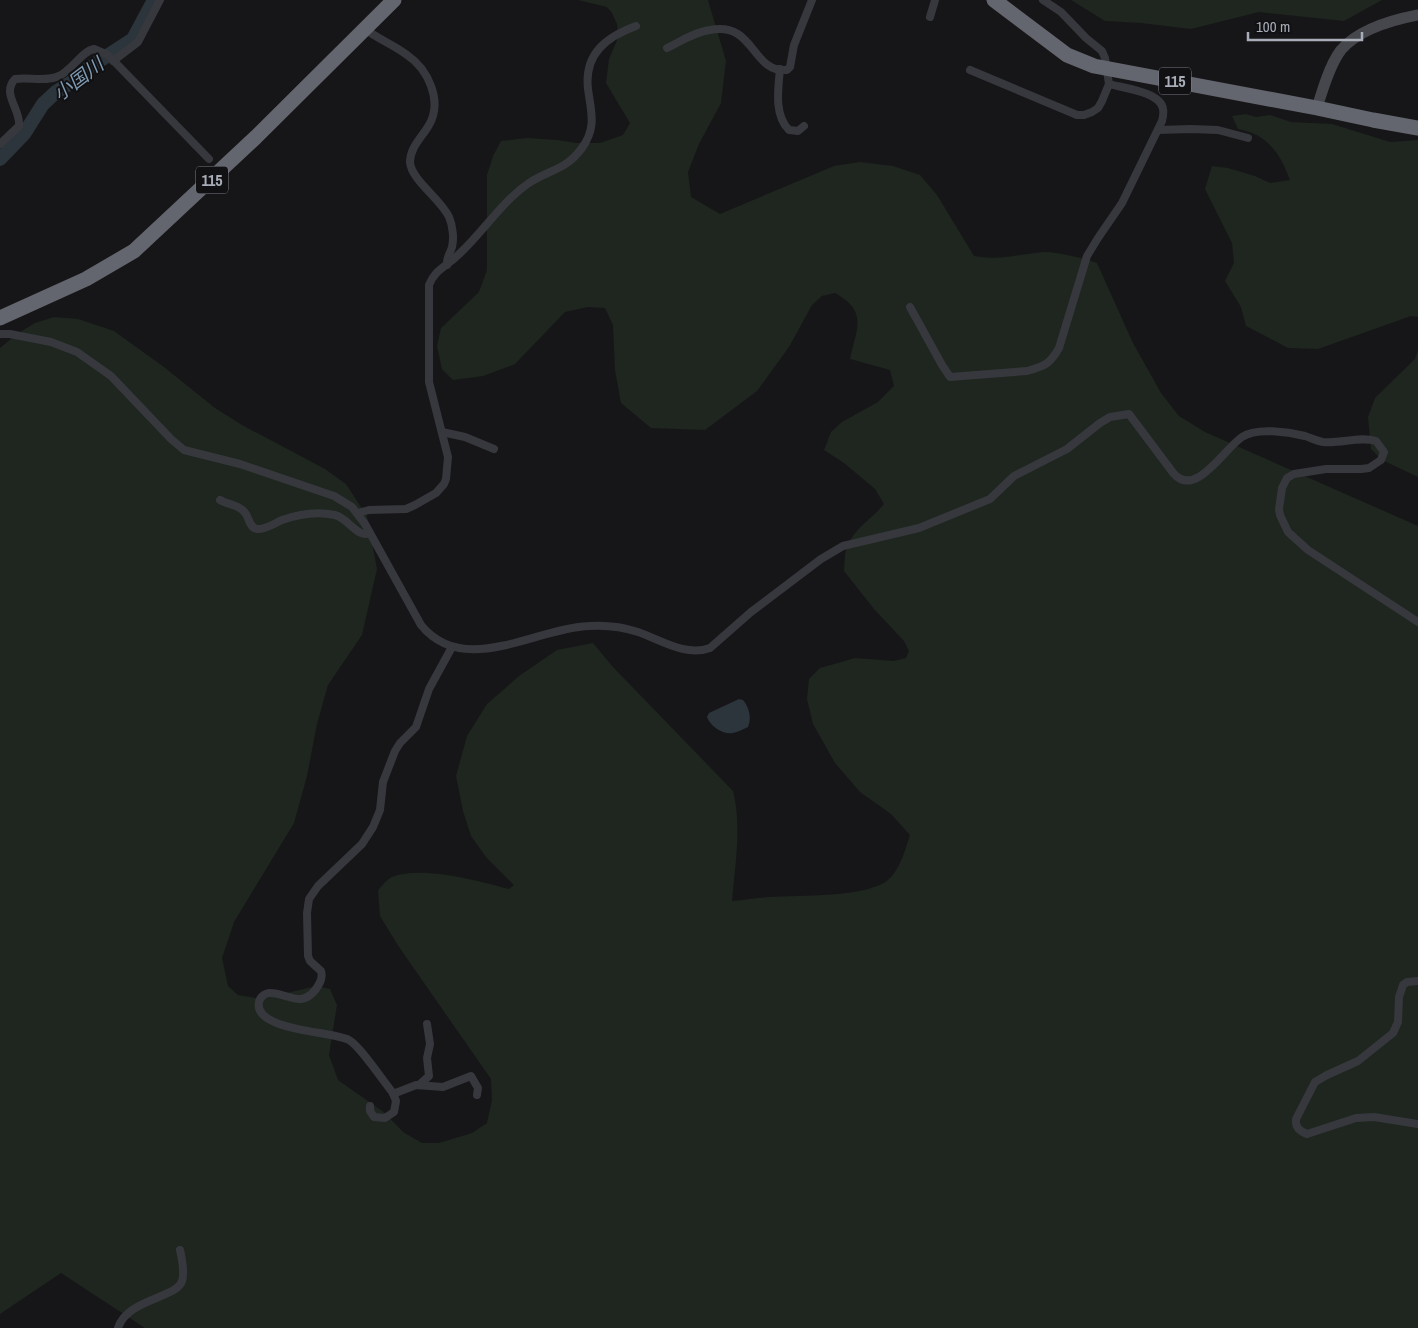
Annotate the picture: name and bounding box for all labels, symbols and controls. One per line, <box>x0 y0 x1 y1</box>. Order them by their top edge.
scale bar <box>1248 10 1362 42</box>
text: 100 m <box>1256 16 1290 37</box>
water label: 小国川 <box>47 50 110 107</box>
road number: 115 <box>1159 68 1191 94</box>
road number: 115 <box>196 166 228 194</box>

